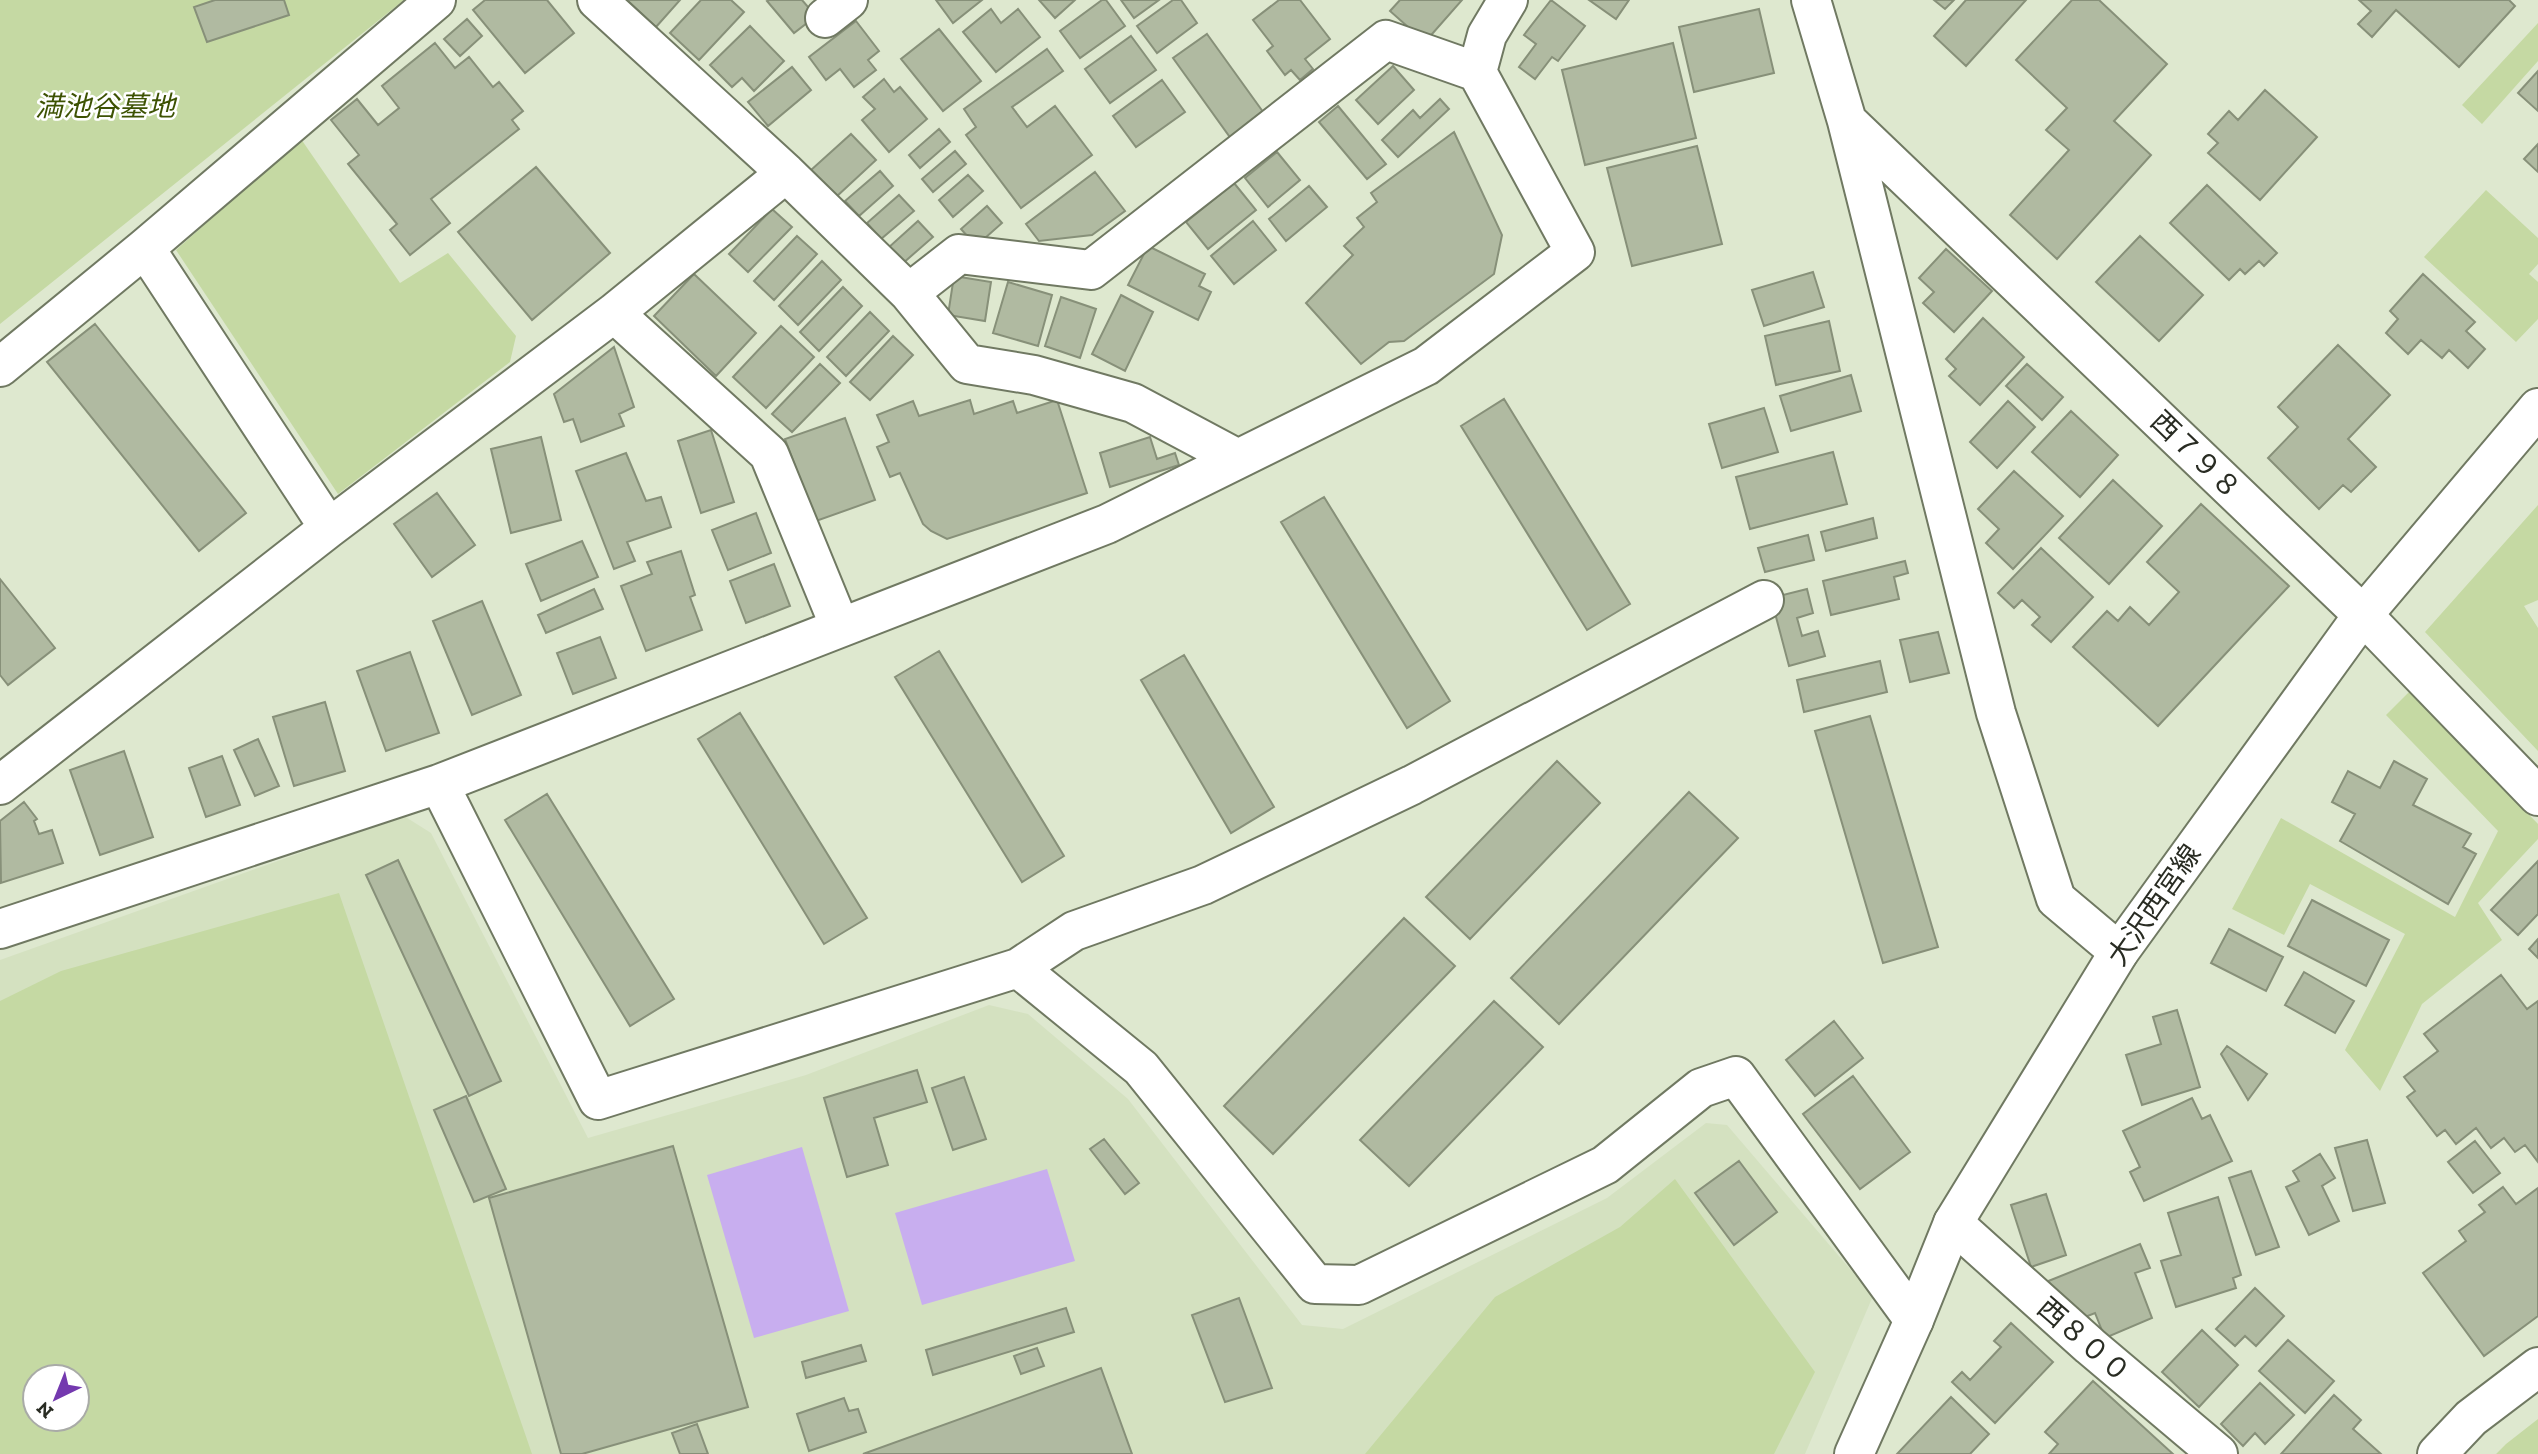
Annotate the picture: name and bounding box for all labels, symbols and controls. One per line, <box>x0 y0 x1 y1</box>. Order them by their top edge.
park label: 満池谷墓地 <box>35 90 178 123</box>
street label: 西７９８ <box>2144 404 2248 506</box>
street label: 大沢西宮線 <box>2100 838 2208 972</box>
street label: 西８００ <box>2031 1291 2137 1389</box>
north arrow <box>21 1363 91 1433</box>
text: N <box>32 1397 58 1423</box>

